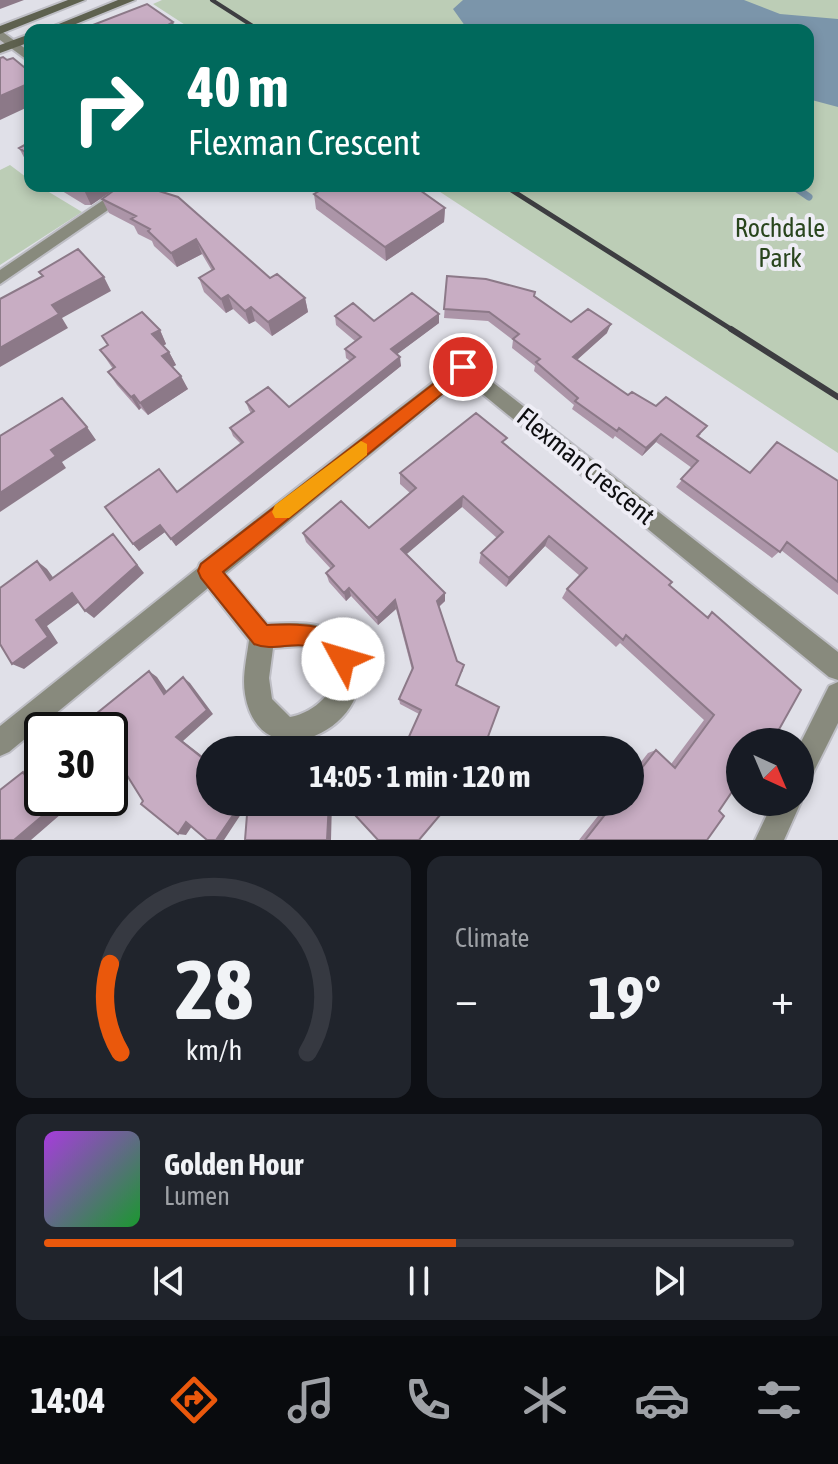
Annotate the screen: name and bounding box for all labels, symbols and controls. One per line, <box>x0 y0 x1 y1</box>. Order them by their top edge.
text: 40 m <box>188 55 289 119</box>
icon: right <box>56 56 160 160</box>
text: Flexman Crescent <box>188 121 421 163</box>
park label: Rochdale Park <box>735 213 825 273</box>
pin <box>429 333 497 401</box>
icon: arrive <box>441 345 485 389</box>
street label: Flexman Crescent <box>511 401 661 531</box>
position arrow <box>301 617 385 701</box>
speed limit sign: 30 <box>24 712 128 816</box>
north arrow <box>726 728 814 816</box>
map controls <box>726 728 814 816</box>
text: 14:05 · 1 min · 120 m <box>310 759 530 793</box>
text: Climate <box>455 923 529 953</box>
text: 28 <box>174 941 253 1037</box>
text: 19° <box>588 963 661 1032</box>
text: − <box>455 973 478 1023</box>
text: + <box>771 973 794 1023</box>
text: km/h <box>185 1033 242 1066</box>
text: Golden Hour <box>164 1147 303 1181</box>
text: Lumen <box>164 1181 230 1211</box>
icon: previous <box>147 1259 191 1303</box>
icon: pause <box>397 1259 441 1303</box>
icon: next <box>647 1259 691 1303</box>
icon: directions <box>166 1372 222 1428</box>
icon: music <box>283 1372 339 1428</box>
icon: phone <box>400 1372 456 1428</box>
icon: climate <box>517 1372 573 1428</box>
icon: car <box>634 1372 690 1428</box>
icon: filters <box>751 1372 807 1428</box>
text: 14:04 <box>31 1379 105 1421</box>

